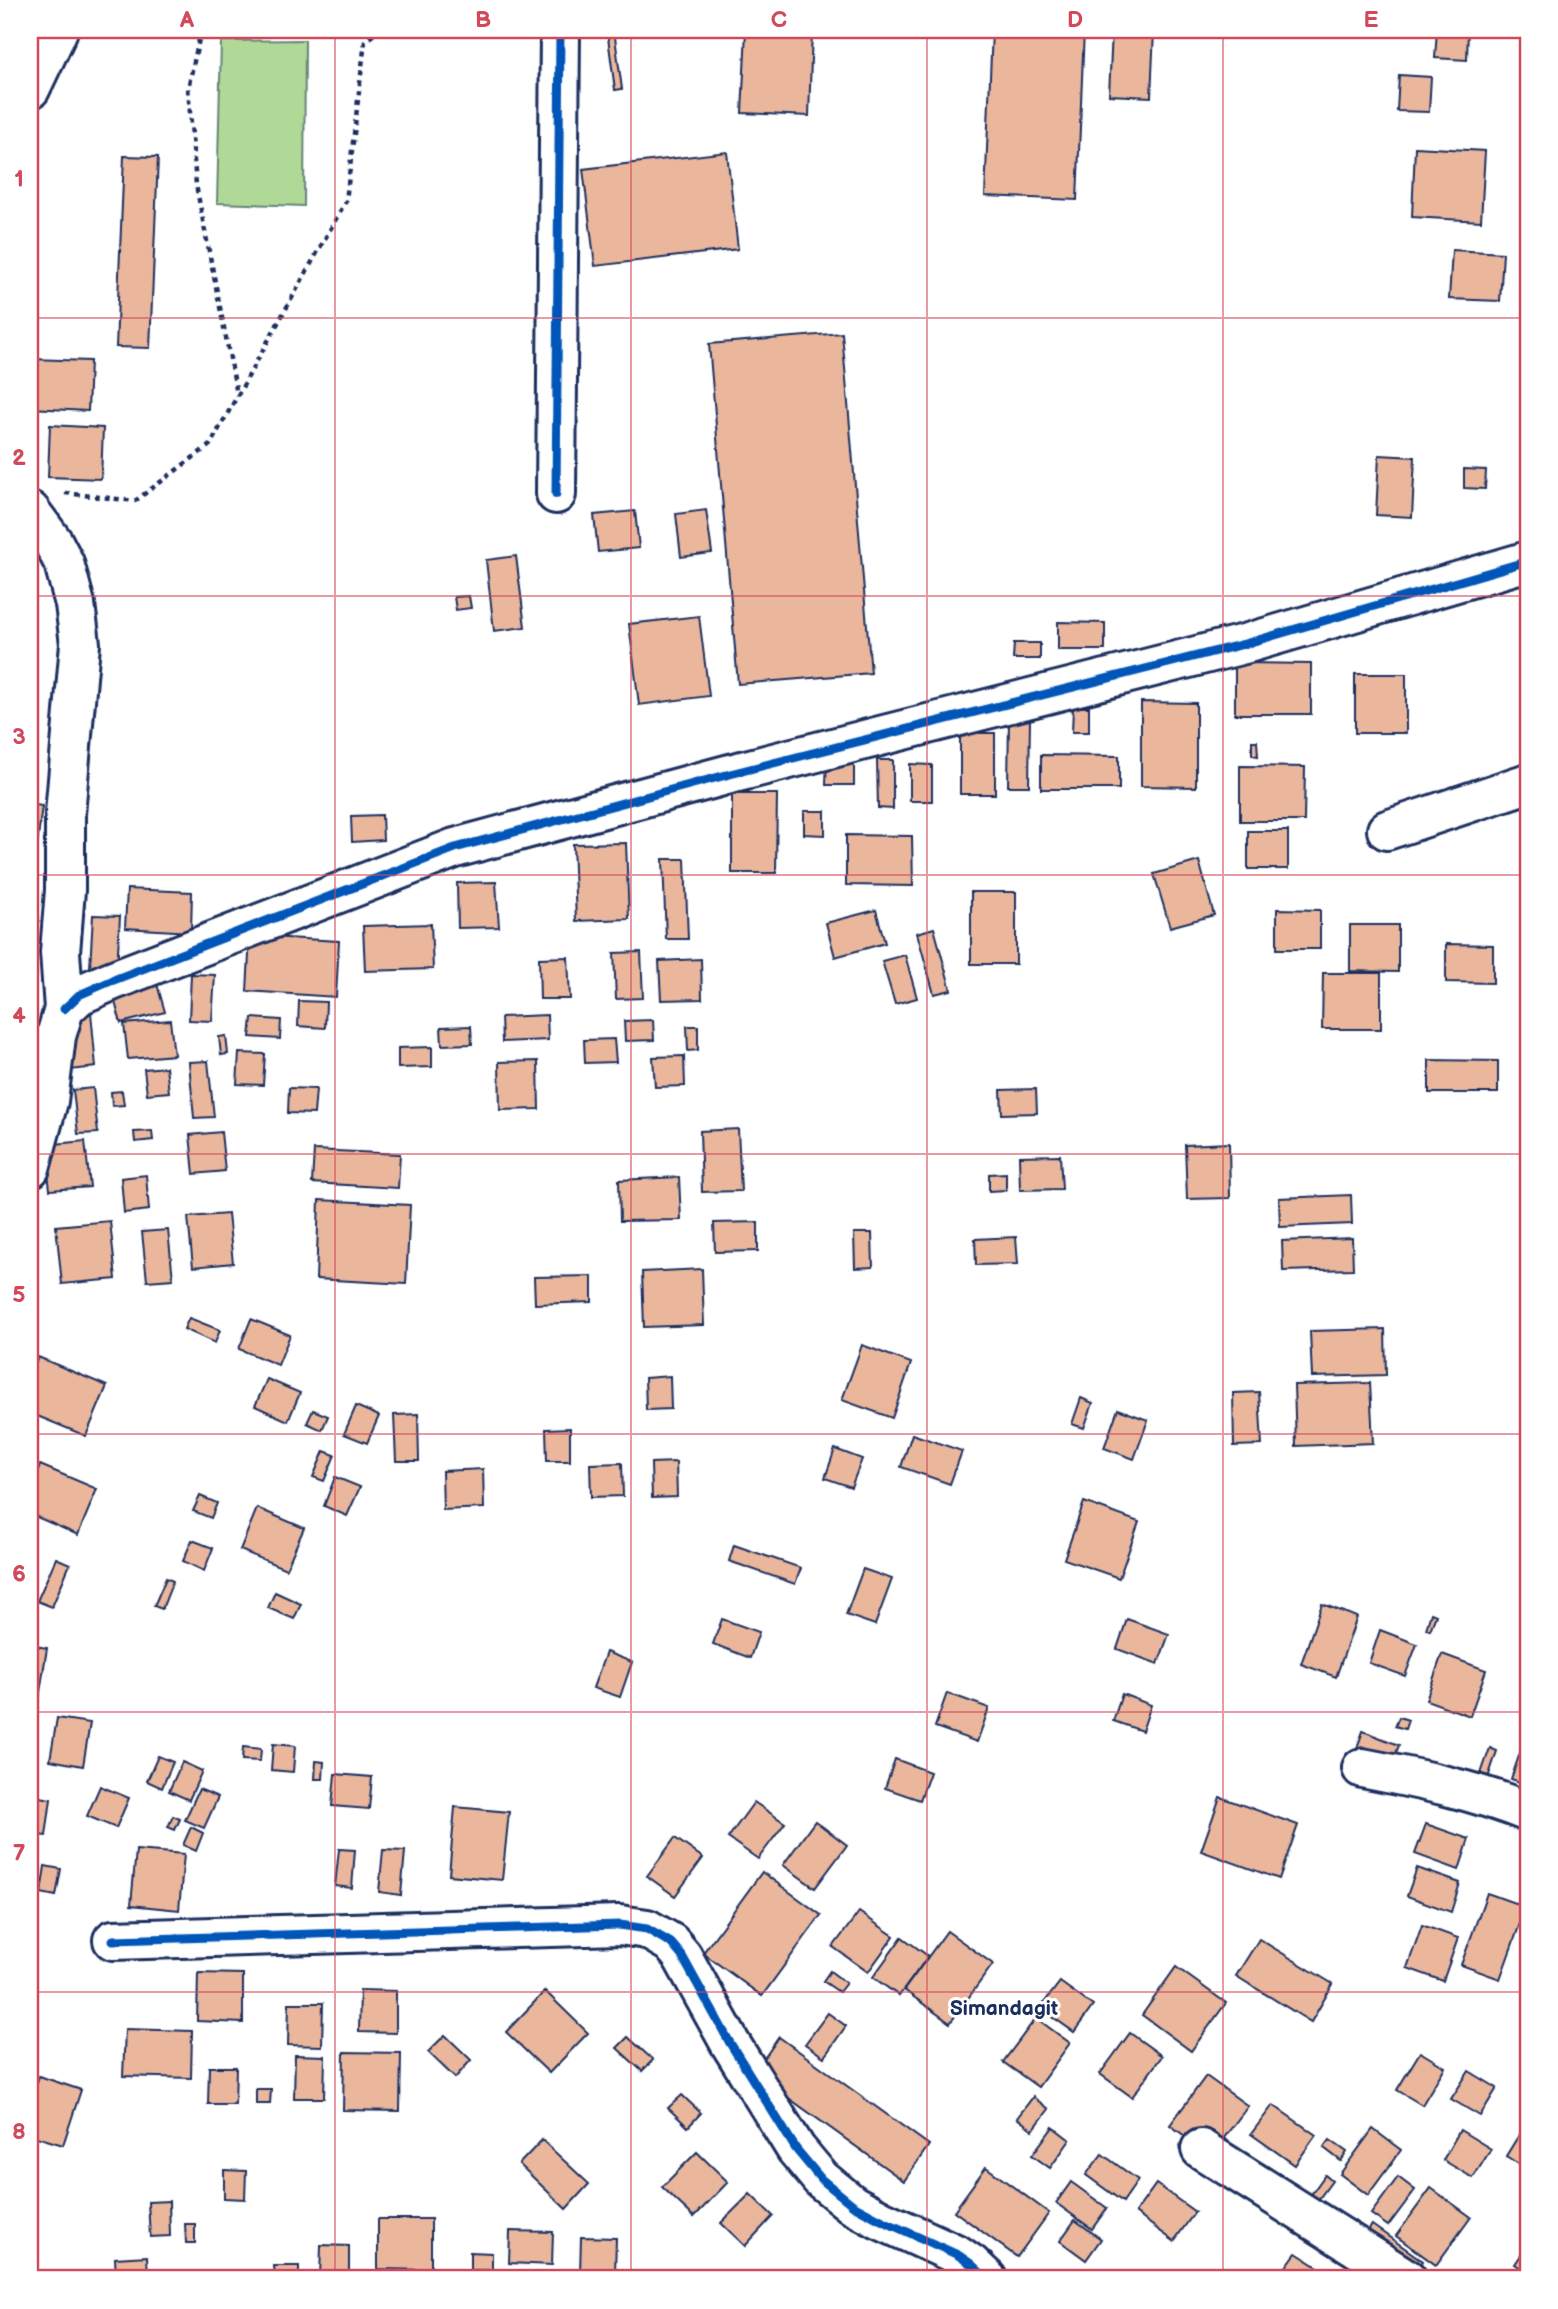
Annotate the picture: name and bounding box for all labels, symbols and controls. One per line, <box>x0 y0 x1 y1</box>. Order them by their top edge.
text: A <box>179 6 195 34</box>
text: B <box>475 6 491 34</box>
text: C <box>771 6 787 34</box>
text: D <box>1067 6 1083 34</box>
text: E <box>1364 6 1379 34</box>
text: 1 <box>14 165 24 193</box>
text: 2 <box>12 444 26 472</box>
text: 3 <box>12 723 26 751</box>
text: 4 <box>12 1002 26 1030</box>
text: 5 <box>12 1281 26 1309</box>
text: 6 <box>12 1560 26 1588</box>
text: 7 <box>13 1839 26 1867</box>
district label: Simandagit <box>950 1996 1058 2021</box>
text: 8 <box>12 2118 26 2146</box>

